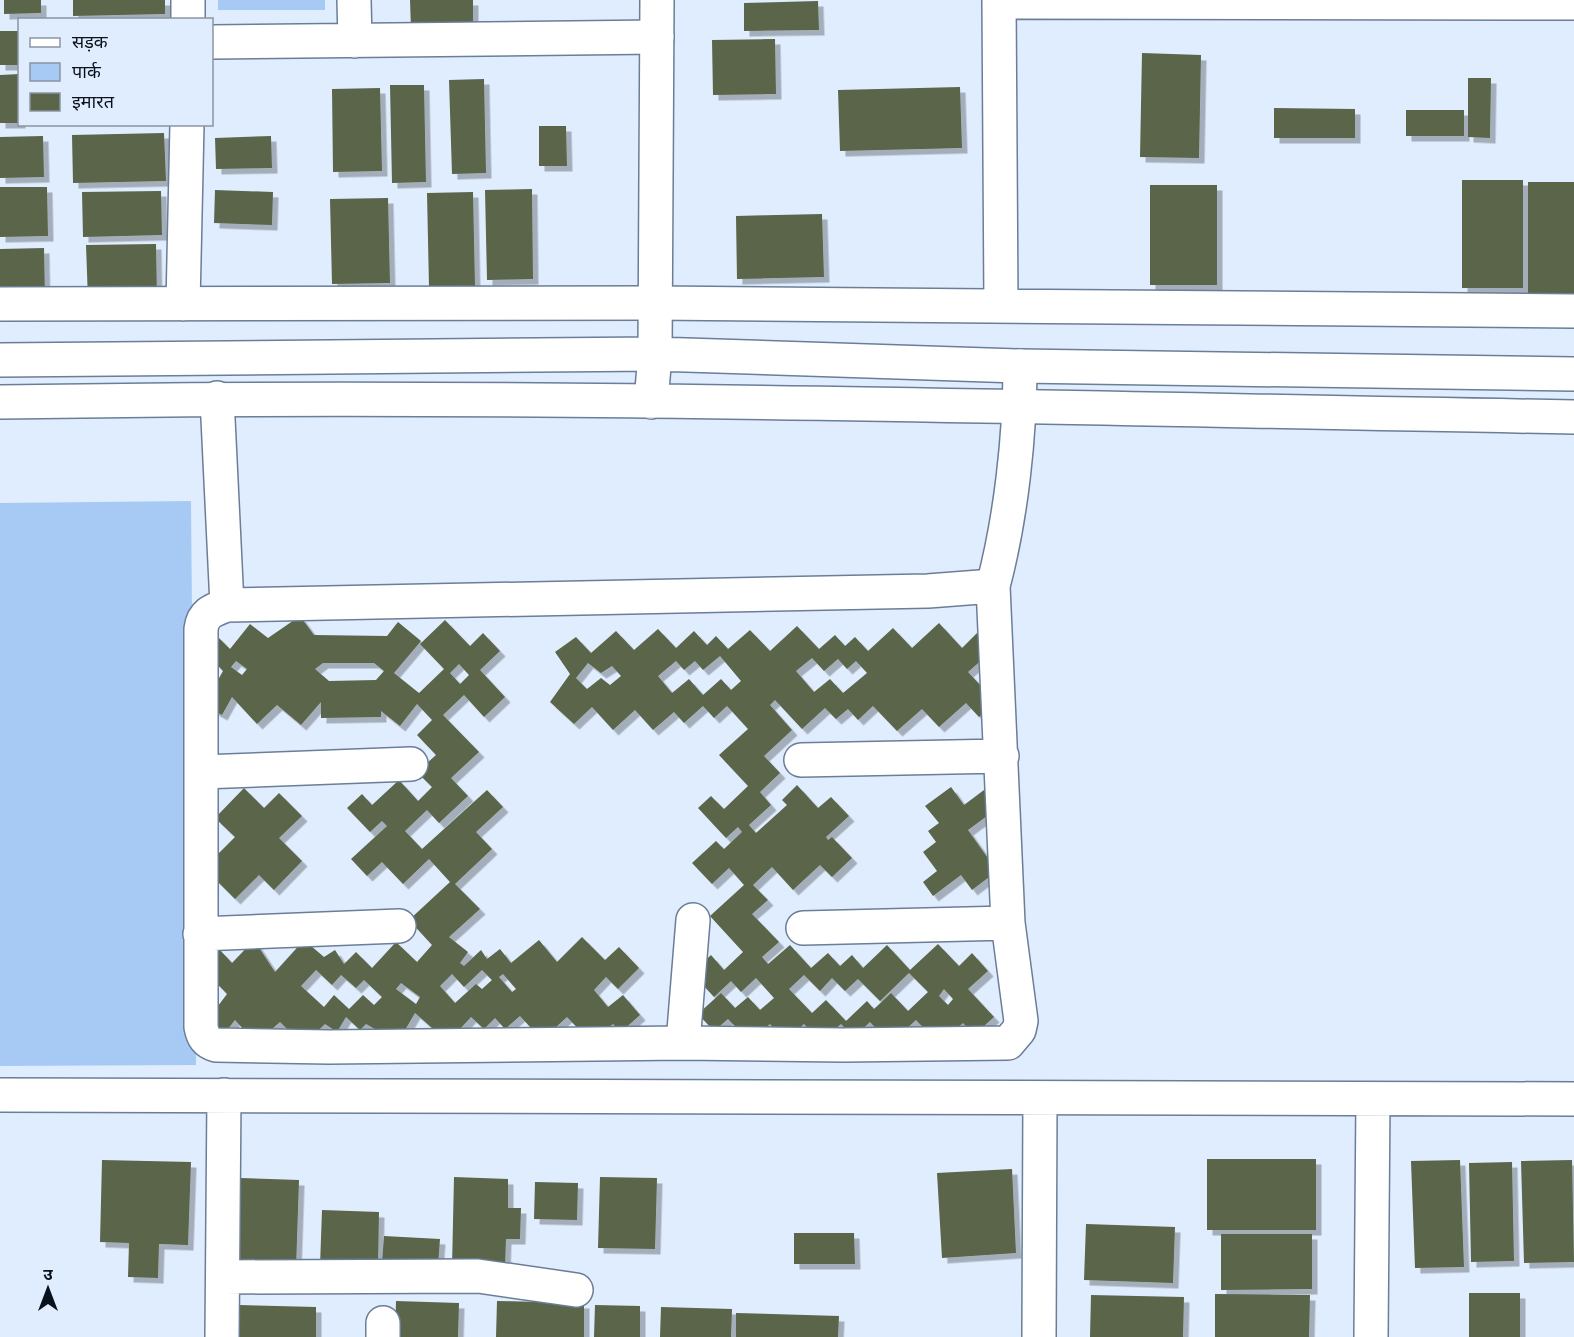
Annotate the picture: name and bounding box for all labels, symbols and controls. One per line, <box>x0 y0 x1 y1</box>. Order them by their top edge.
legend <box>18 18 213 126</box>
text: सड़क <box>72 30 109 53</box>
text: पार्क <box>72 60 102 83</box>
text: इमारत <box>72 90 115 113</box>
north arrow <box>18 1259 78 1319</box>
text: उ <box>43 1264 53 1285</box>

